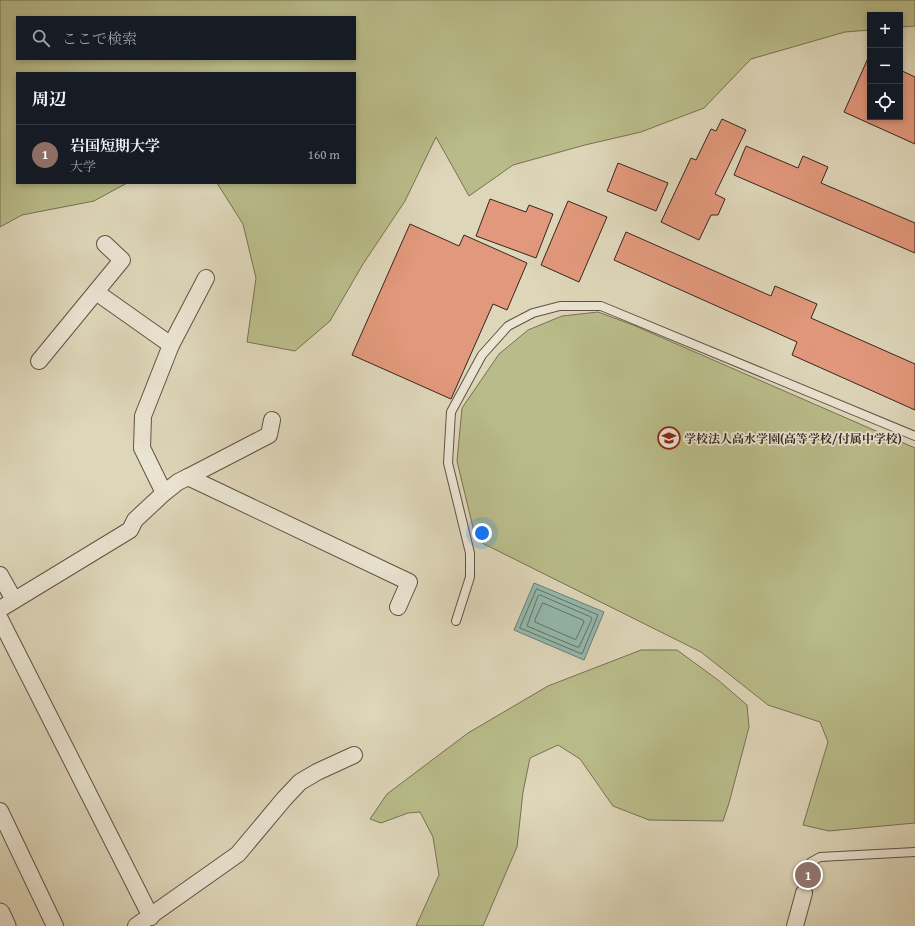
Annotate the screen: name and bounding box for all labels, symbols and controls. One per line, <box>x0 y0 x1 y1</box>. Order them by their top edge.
map controls <box>867 12 903 120</box>
button: + <box>867 12 903 48</box>
search box <box>16 16 356 60</box>
icon: search <box>30 27 52 49</box>
text: ここで検索 <box>62 28 137 49</box>
button: − <box>867 48 903 84</box>
button: locate <box>867 84 903 120</box>
text: 周辺 <box>32 86 66 111</box>
text: 岩国短期大学 <box>70 135 160 156</box>
text: 1 <box>42 145 48 164</box>
text: 160 m <box>308 145 340 164</box>
text: 大学 <box>70 157 96 176</box>
school or university icon: 学校法人高水学園(高等学校/付属中学校) <box>656 425 682 451</box>
place label: 学校法人高水学園(高等学校/付属中学校) <box>684 430 902 447</box>
your location <box>472 523 492 543</box>
pin: 1 <box>795 860 821 890</box>

